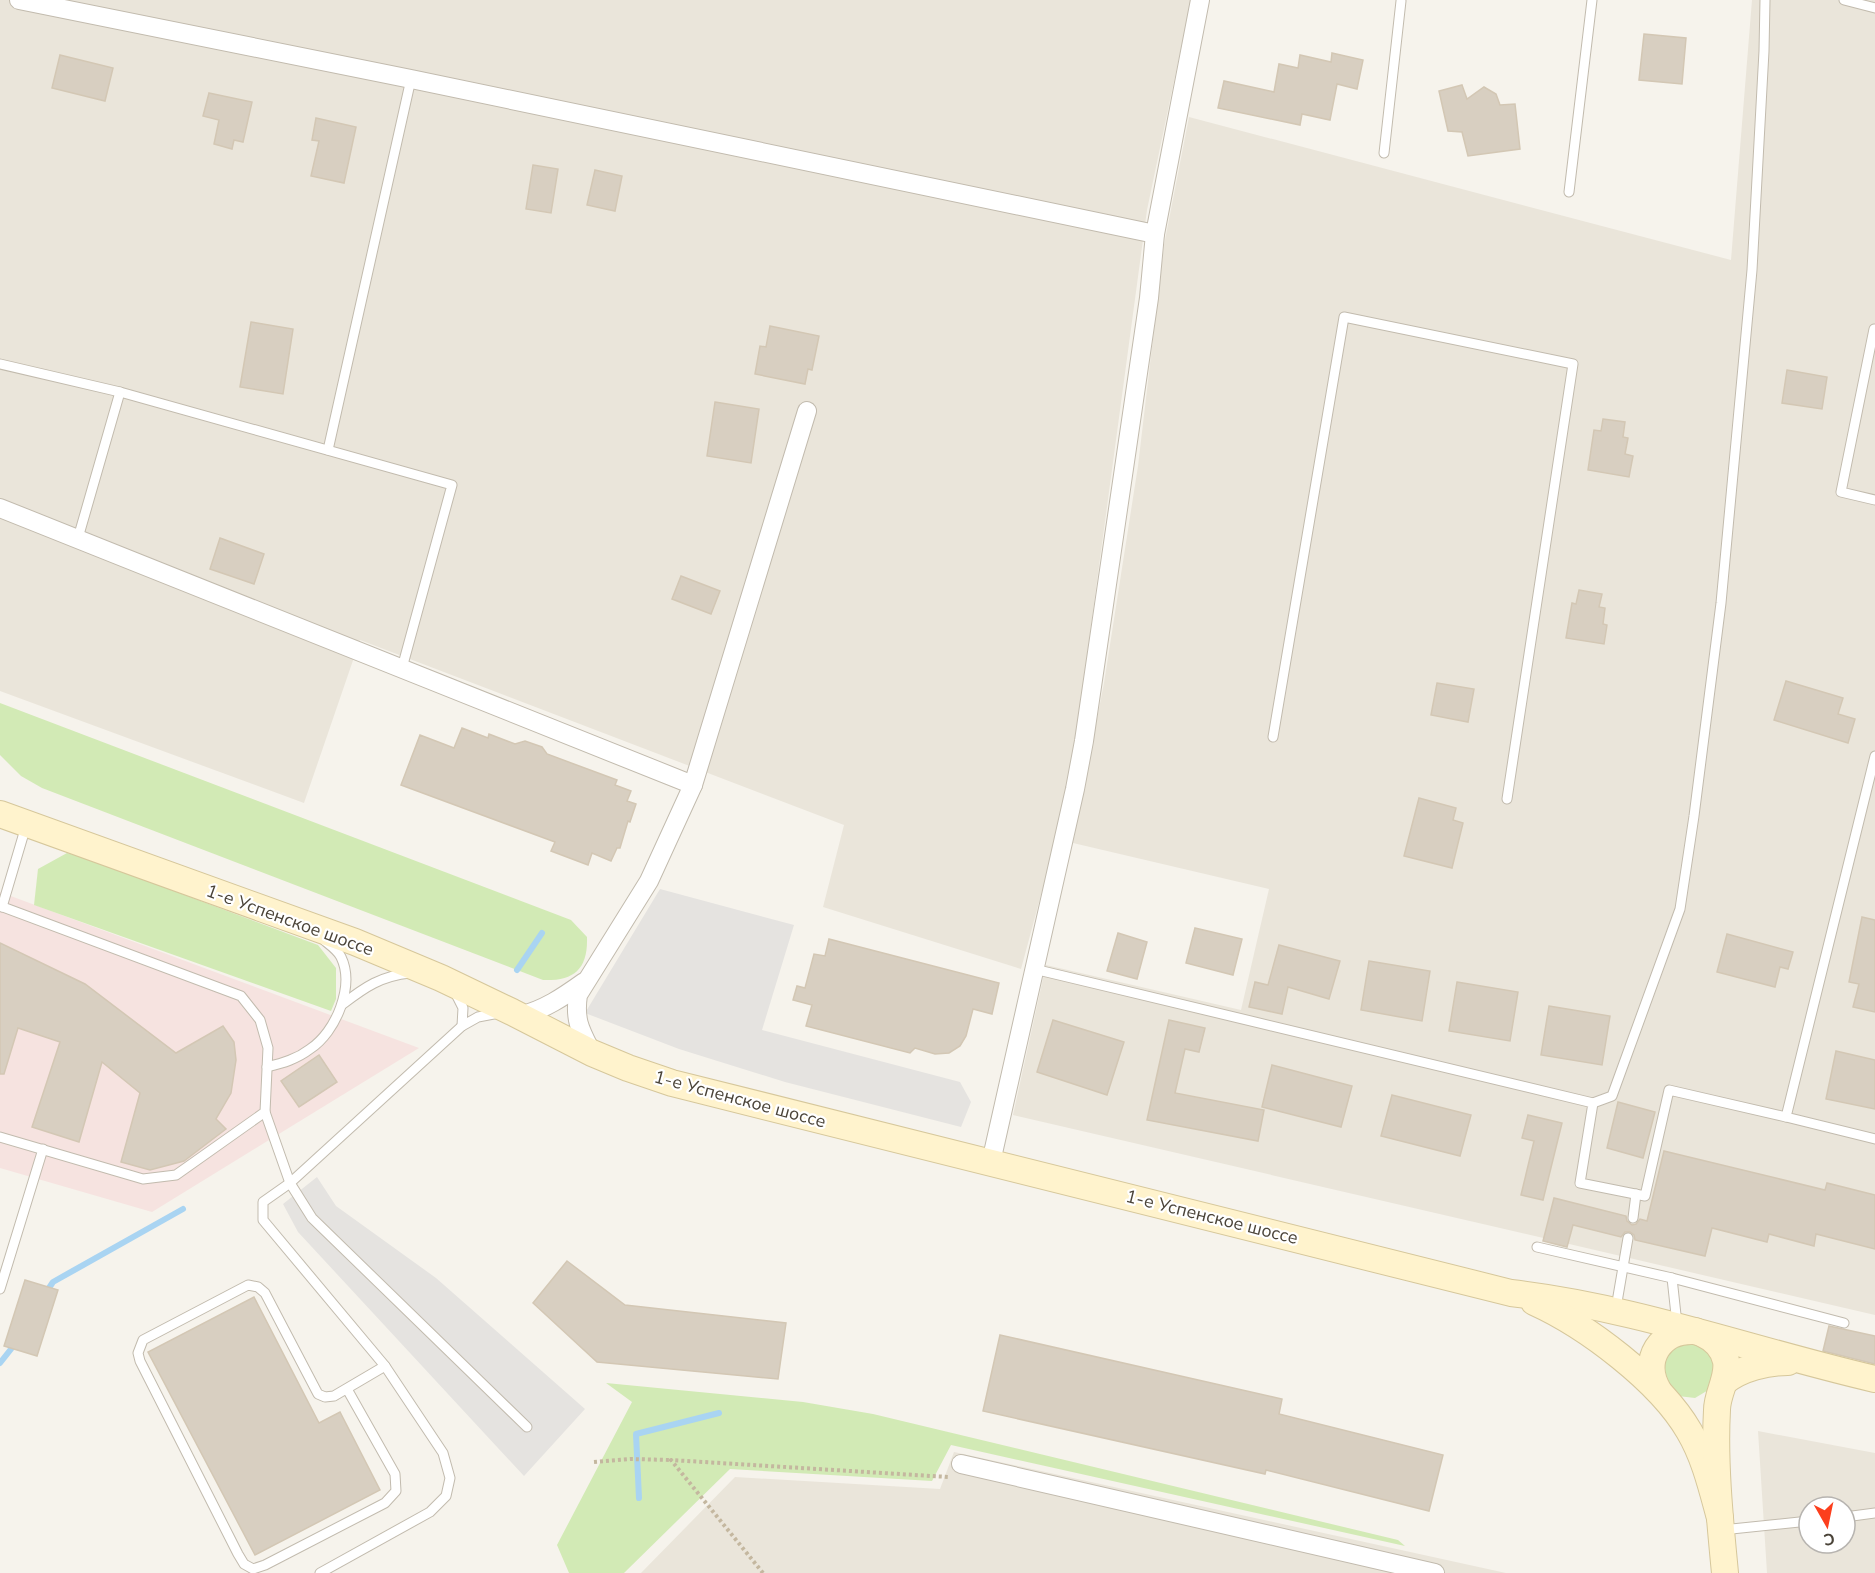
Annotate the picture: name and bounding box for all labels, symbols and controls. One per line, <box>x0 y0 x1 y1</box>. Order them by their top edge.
street label: 1-е Успенское шоссе <box>203 878 377 962</box>
street label: 1-е Успенское шоссе <box>652 1065 828 1133</box>
street label: 1-е Успенское шоссе <box>1123 1184 1301 1250</box>
north arrow <box>1797 1495 1857 1555</box>
text: С <box>1822 1527 1836 1551</box>

